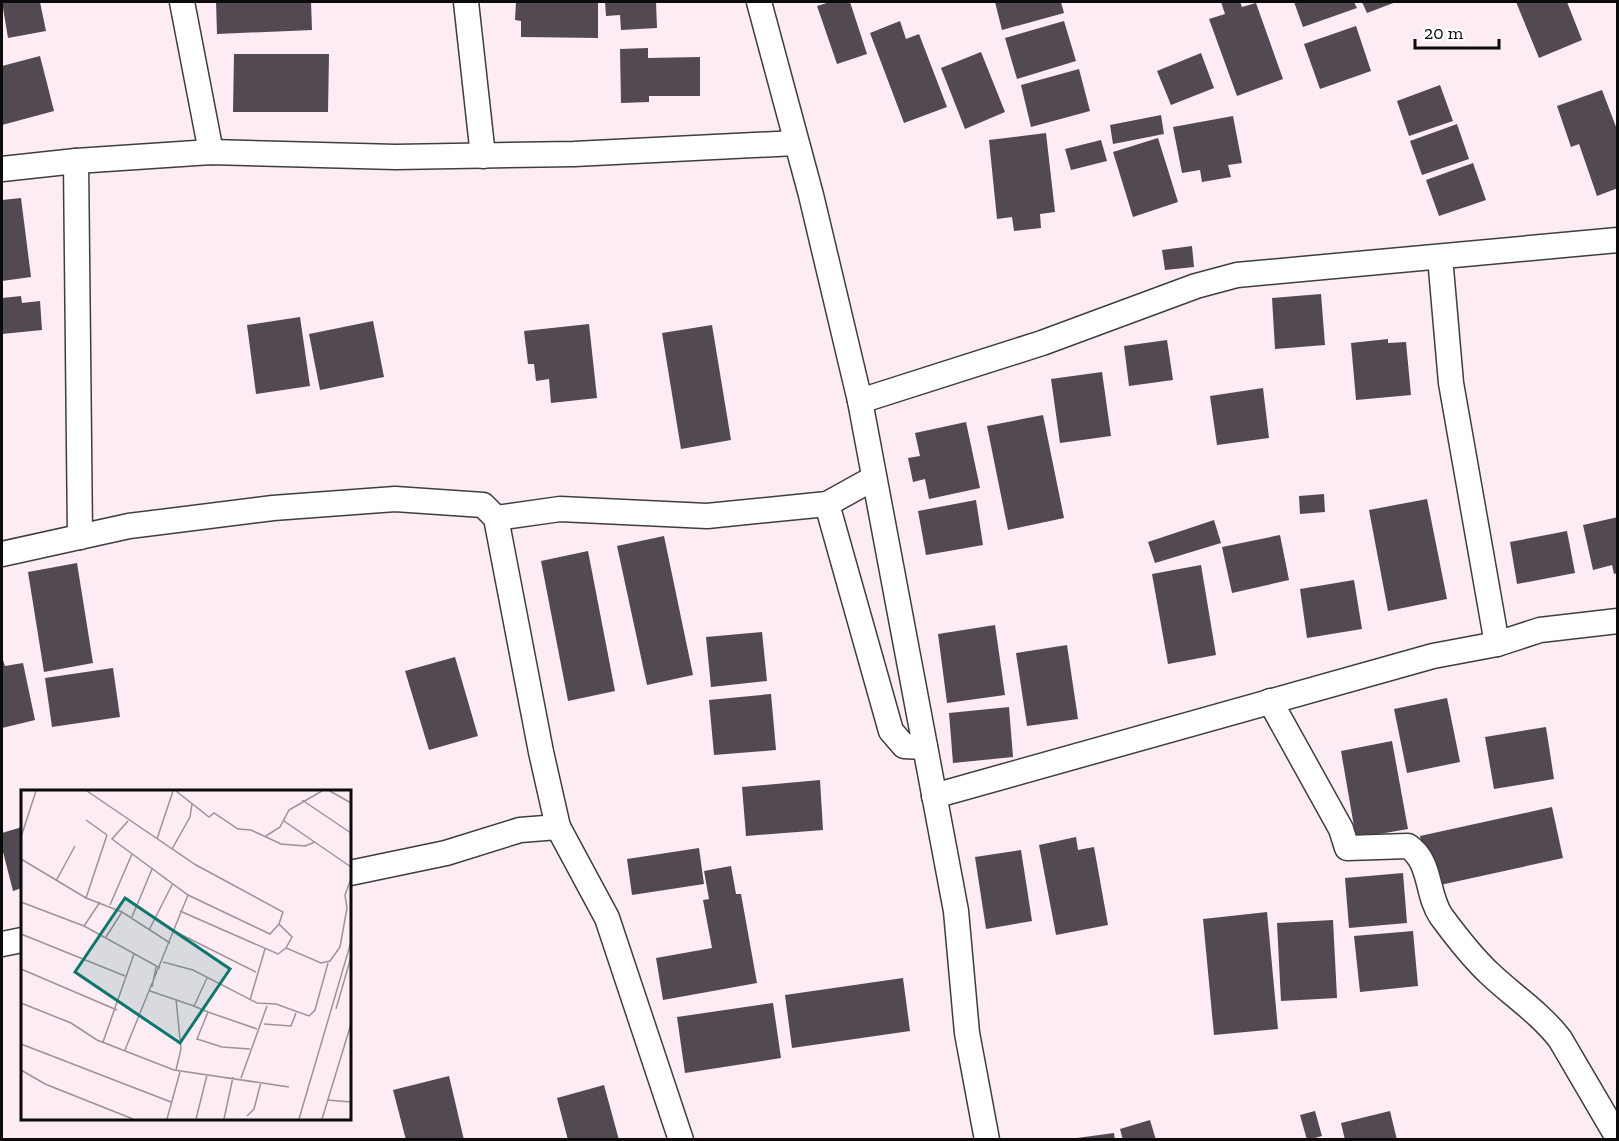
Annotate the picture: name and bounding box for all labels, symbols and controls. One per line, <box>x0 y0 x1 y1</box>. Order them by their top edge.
scale bar <box>1415 12 1499 50</box>
text: 20 m <box>1424 22 1464 44</box>
inset map <box>21 790 351 1120</box>

